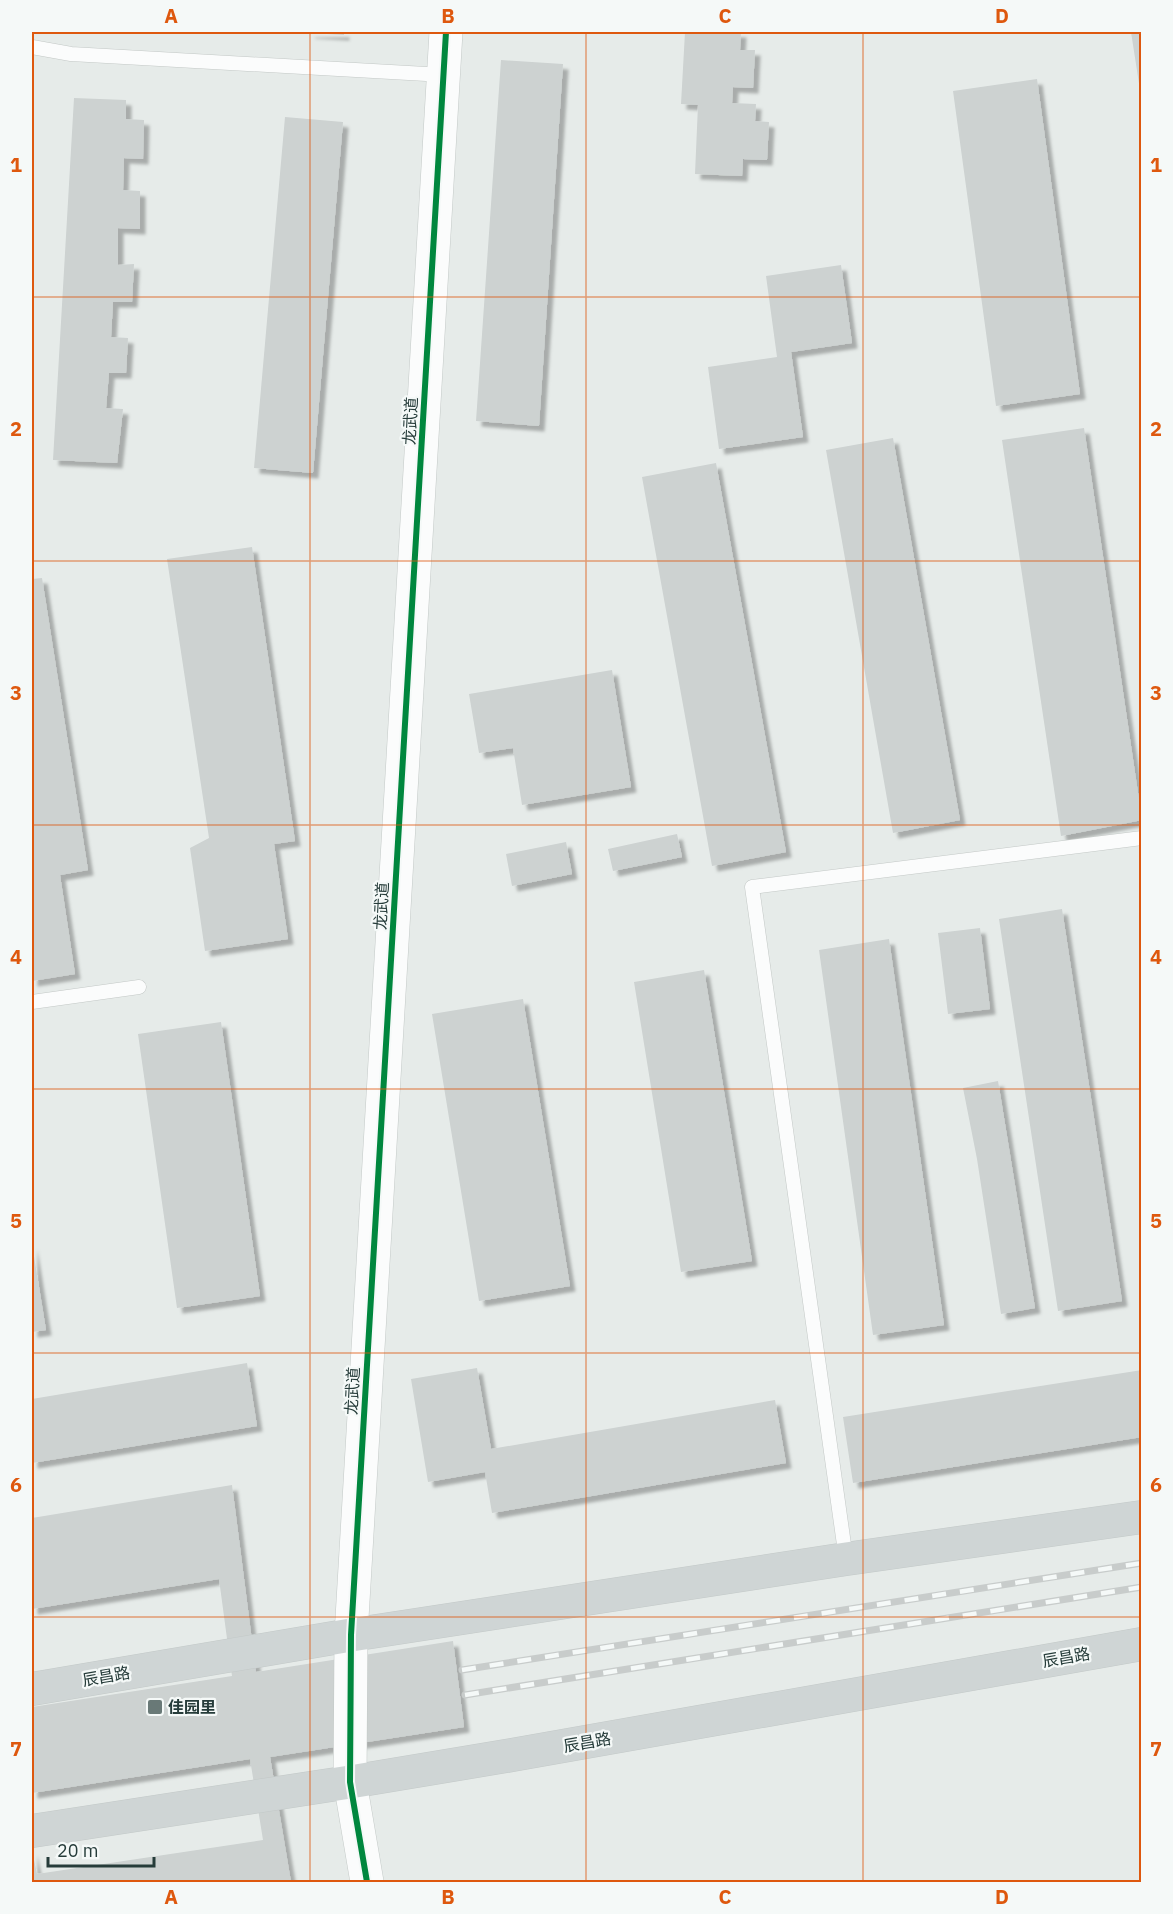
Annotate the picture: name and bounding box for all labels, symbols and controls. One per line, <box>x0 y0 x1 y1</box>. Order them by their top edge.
text: A <box>164 2 178 29</box>
text: B <box>441 2 455 29</box>
text: C <box>718 2 732 29</box>
text: D <box>995 2 1009 29</box>
text: 1 <box>10 151 22 178</box>
text: 1 <box>1150 151 1162 178</box>
street label: 龙武道 <box>399 397 421 445</box>
text: 2 <box>10 415 22 442</box>
text: 2 <box>1150 415 1162 442</box>
text: 3 <box>10 679 22 706</box>
text: 3 <box>1150 679 1162 706</box>
street label: 龙武道 <box>370 882 392 930</box>
text: 4 <box>10 943 22 970</box>
text: 4 <box>1150 943 1162 970</box>
text: 5 <box>10 1207 22 1234</box>
text: 5 <box>1150 1207 1162 1234</box>
street label: 龙武道 <box>341 1367 363 1415</box>
text: 6 <box>10 1471 22 1498</box>
text: 6 <box>1150 1471 1162 1498</box>
street label: 辰昌路 <box>1041 1643 1091 1671</box>
street label: 辰昌路 <box>81 1662 131 1690</box>
place label: 佳园里 <box>168 1697 216 1717</box>
marker: 佳园里 <box>146 1698 164 1716</box>
street label: 辰昌路 <box>562 1728 612 1756</box>
text: 7 <box>10 1735 22 1762</box>
text: 7 <box>1150 1735 1162 1762</box>
scale bar <box>48 1830 154 1868</box>
text: 20 m <box>57 1839 99 1862</box>
text: A <box>164 1883 178 1910</box>
text: B <box>441 1883 455 1910</box>
text: C <box>718 1883 732 1910</box>
text: D <box>995 1883 1009 1910</box>

